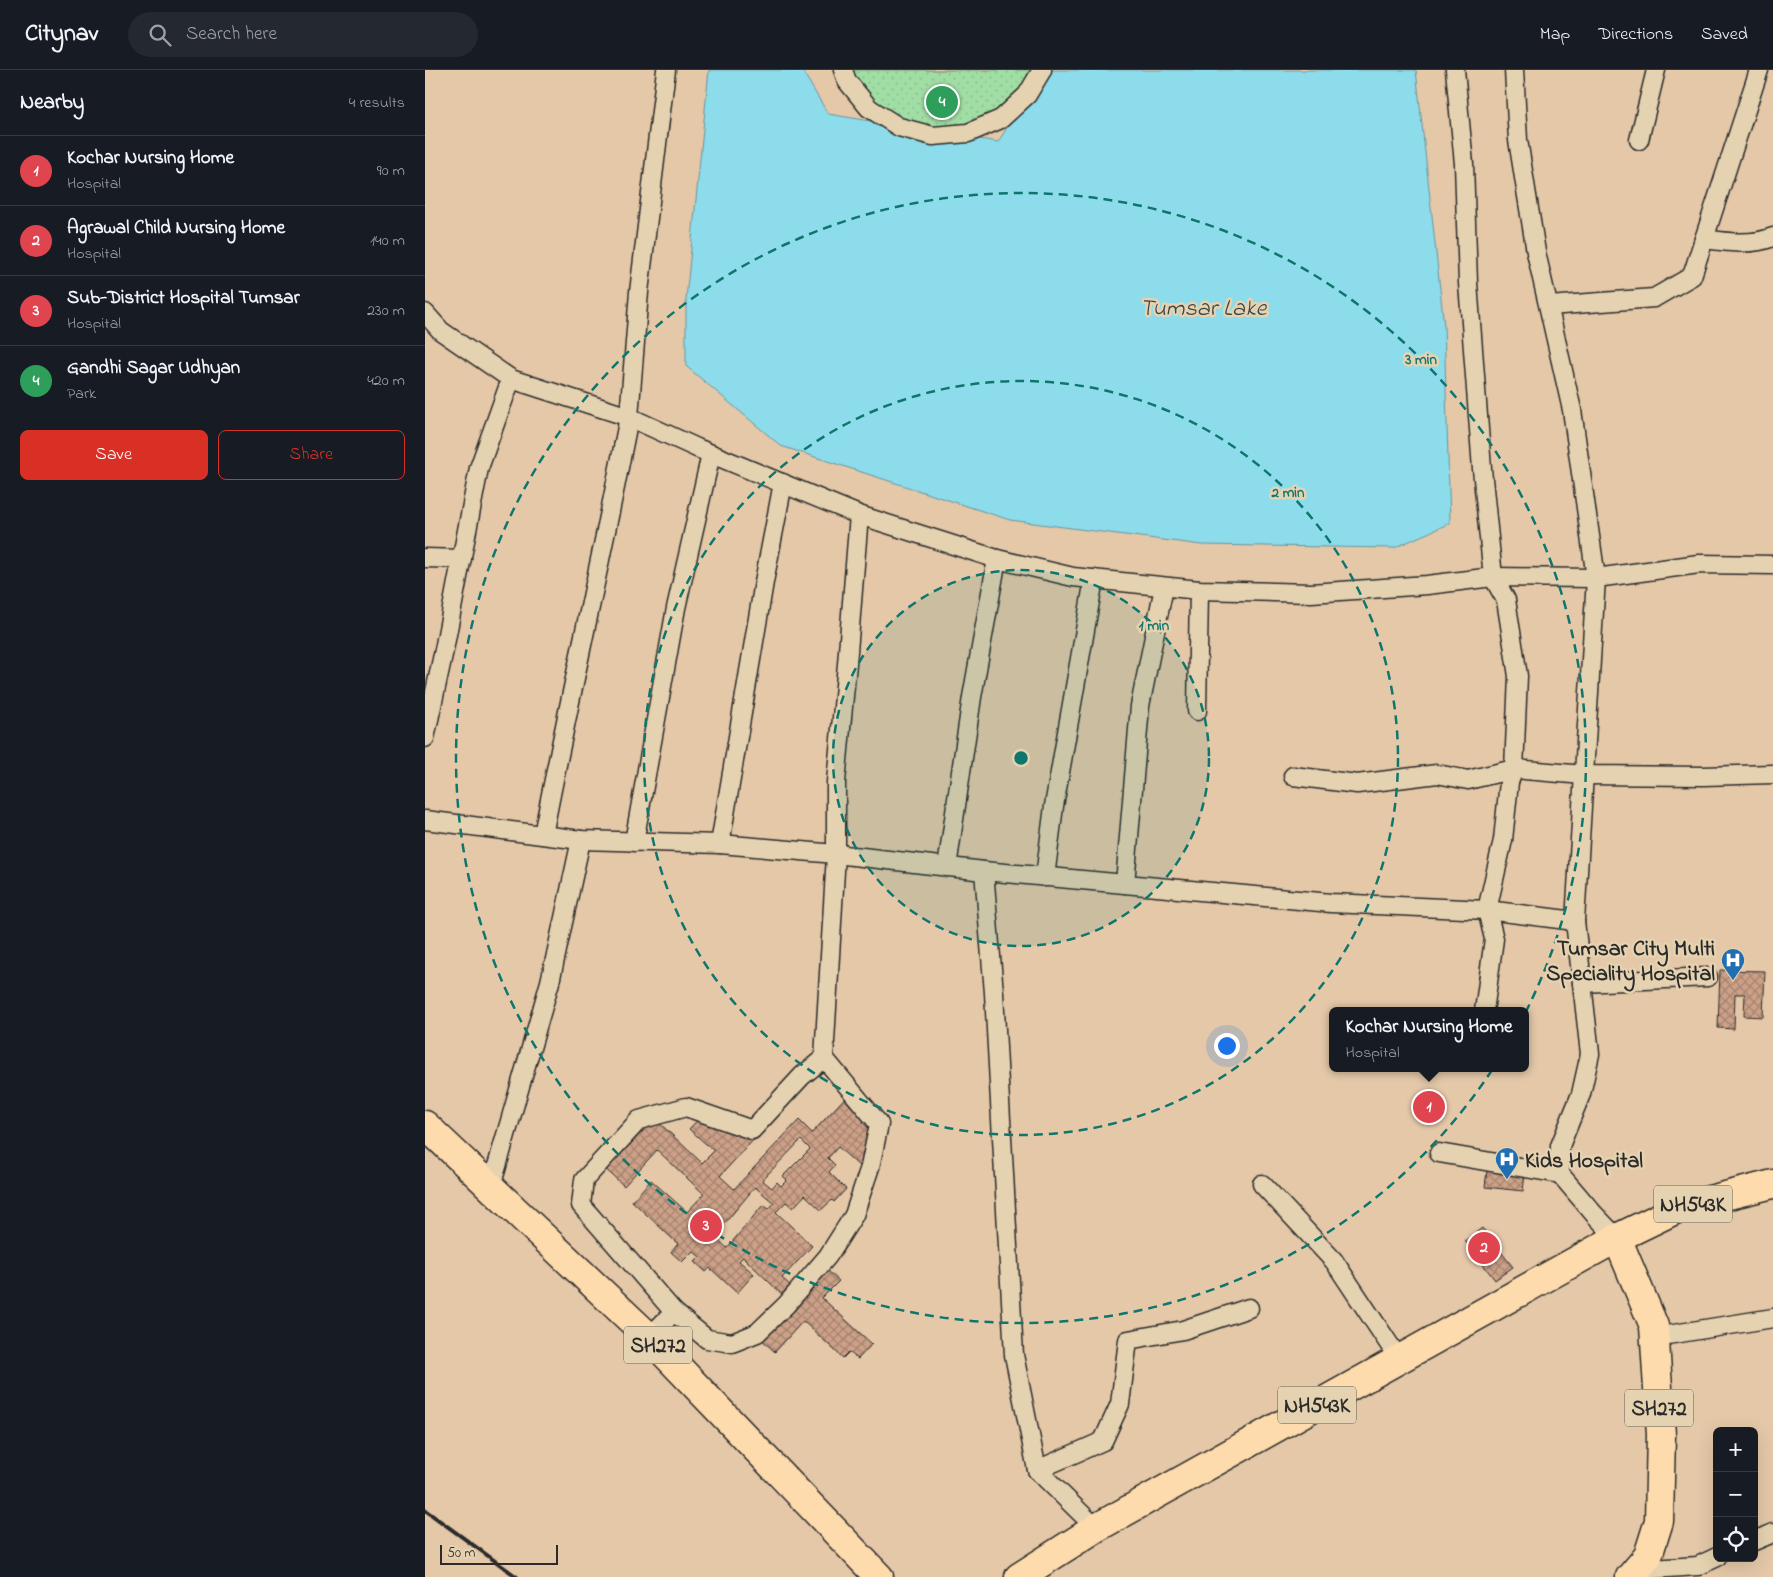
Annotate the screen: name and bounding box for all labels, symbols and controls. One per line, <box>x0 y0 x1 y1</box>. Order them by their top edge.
search box <box>128 12 478 57</box>
text: Citynav <box>25 17 98 52</box>
icon: search <box>146 21 174 49</box>
text: Search here <box>186 21 277 48</box>
text: Map <box>1540 22 1570 48</box>
text: Directions <box>1598 22 1673 48</box>
text: Saved <box>1701 22 1748 48</box>
pin: 4 <box>926 83 958 121</box>
text: Nearby <box>20 88 84 118</box>
text: 4 results <box>349 91 405 115</box>
text: Kochar Nursing Home <box>67 145 234 172</box>
text: 1 <box>33 159 39 183</box>
text: 90 m <box>377 159 405 183</box>
text: Hospital <box>67 172 121 196</box>
text: Agrawal Child Nursing Home <box>67 215 285 242</box>
text: 2 <box>32 229 40 253</box>
text: 140 m <box>370 229 405 253</box>
text: Hospital <box>67 242 121 266</box>
text: Sub-District Hospital Tumsar <box>67 285 300 312</box>
water label: Tumsar Lake <box>1140 292 1267 327</box>
text: 3 <box>33 299 39 323</box>
text: 230 m <box>367 299 405 323</box>
text: Hospital <box>67 312 121 336</box>
text: 3 min <box>1404 349 1437 371</box>
text: Gandhi Sagar Udhyan <box>67 355 240 382</box>
text: 4 <box>33 369 39 393</box>
text: 420 m <box>367 369 405 393</box>
text: Park <box>67 382 96 406</box>
button: Save <box>20 430 208 480</box>
button: Share <box>218 430 405 480</box>
text: 2 min <box>1271 482 1305 504</box>
text: 1 min <box>1139 615 1170 637</box>
centre of rings <box>1012 749 1030 767</box>
place label: Tumsar City Multi Speciality Hospital <box>1546 934 1715 992</box>
hospital icon: Tumsar City Multi Speciality Hospital <box>1720 947 1746 981</box>
popup <box>1329 1007 1529 1072</box>
text: Kochar Nursing Home <box>1346 1014 1512 1041</box>
your location <box>1214 1033 1240 1059</box>
text: Hospital <box>1346 1041 1400 1065</box>
pin: 1 <box>1413 1088 1445 1126</box>
hospital icon: Kids Hospital <box>1494 1146 1520 1180</box>
place label: Kids Hospital <box>1525 1146 1643 1178</box>
road number: NH543K <box>1654 1186 1732 1222</box>
pin: 3 <box>690 1207 722 1245</box>
pin: 2 <box>1468 1229 1500 1267</box>
road number: SH272 <box>624 1326 692 1364</box>
road number: NH543K <box>1278 1386 1356 1424</box>
road number: SH272 <box>1625 1390 1693 1426</box>
map controls <box>1713 1427 1758 1562</box>
button: + <box>1713 1427 1758 1472</box>
button: − <box>1713 1472 1758 1517</box>
button: locate <box>1713 1517 1758 1562</box>
scale bar <box>440 1542 557 1565</box>
text: 50 m <box>447 1543 475 1564</box>

